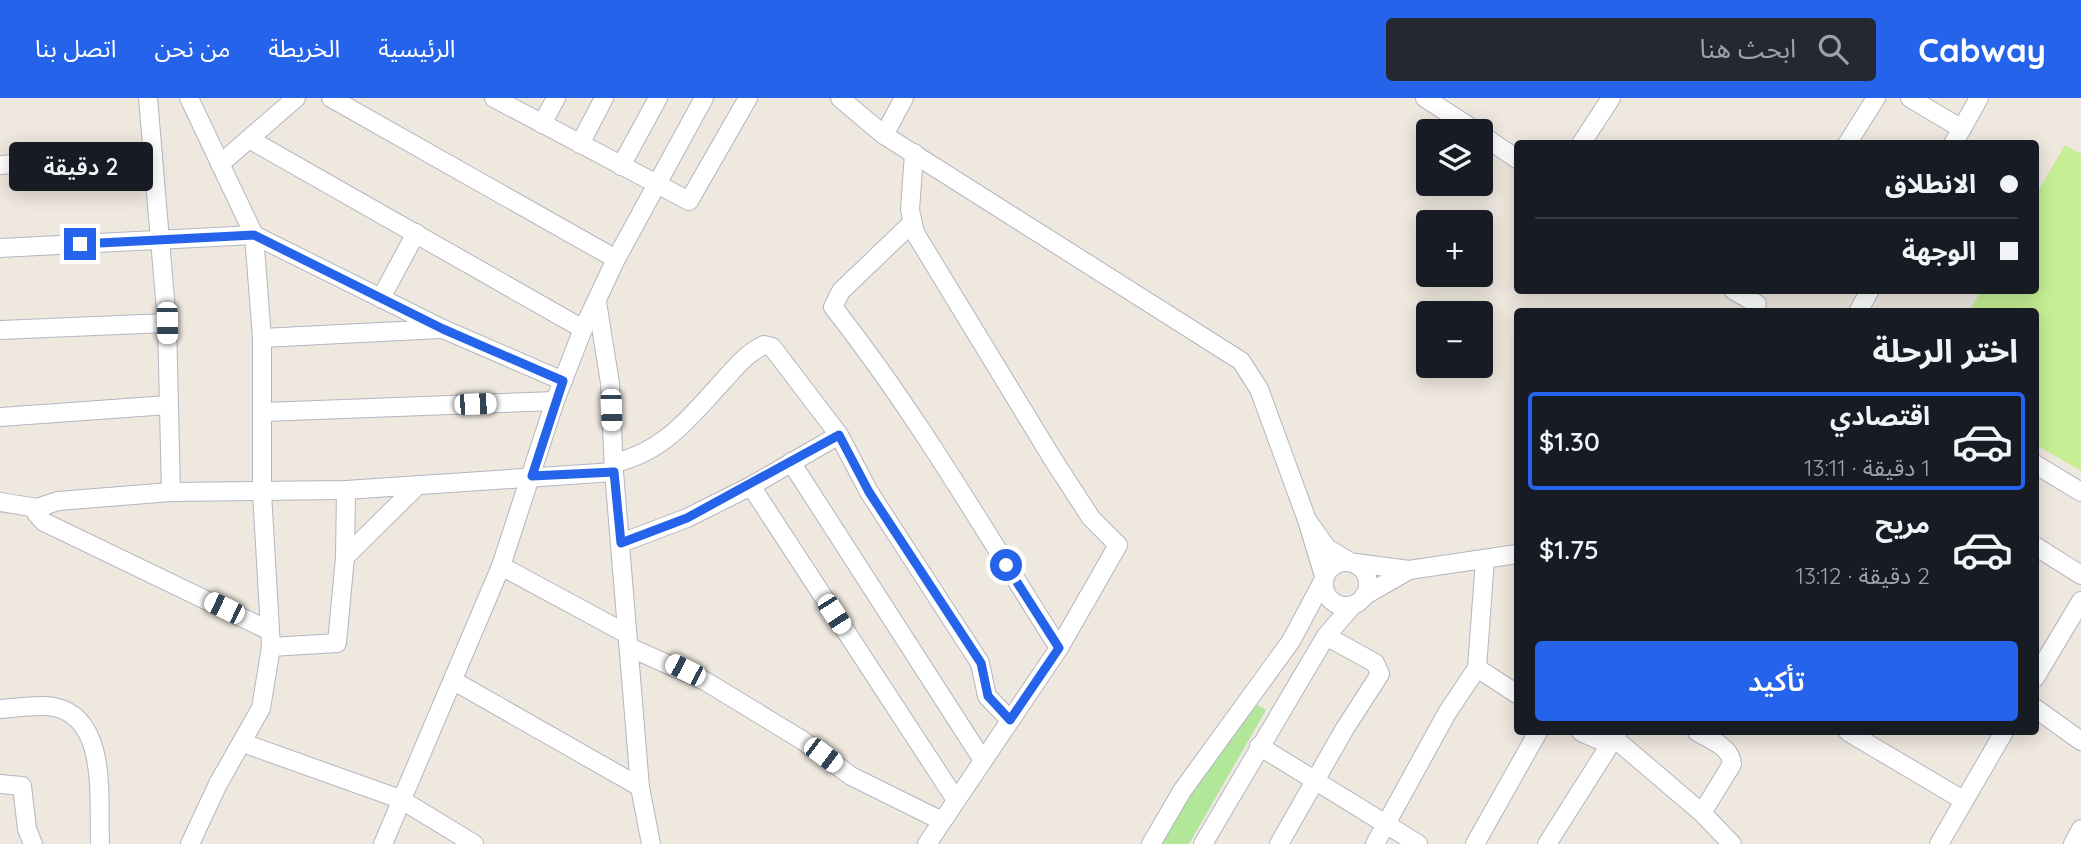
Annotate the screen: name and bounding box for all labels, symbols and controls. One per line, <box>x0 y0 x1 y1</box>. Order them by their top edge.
search box <box>1386 18 1876 81</box>
text: Cabway <box>1918 29 2046 70</box>
icon: search <box>1814 30 1852 68</box>
text: ابحث هنا <box>1700 32 1796 65</box>
text: اتصل بنا <box>35 33 116 63</box>
text: من نحن <box>154 33 230 63</box>
text: الخريطة <box>268 33 340 63</box>
text: الرئيسية <box>378 33 455 63</box>
map controls <box>1416 119 1493 378</box>
button: layers <box>1416 119 1493 196</box>
callout: 2 دقيقة <box>8 142 152 192</box>
text: 2 دقيقة <box>43 152 119 181</box>
text: الانطلاق <box>1885 167 1976 200</box>
button: + <box>1416 210 1493 287</box>
route end <box>64 228 96 260</box>
text: الوجهة <box>1902 234 1976 267</box>
button: − <box>1416 301 1493 378</box>
car <box>157 302 178 344</box>
text: اختر الرحلة <box>1872 330 2018 370</box>
car <box>600 389 623 431</box>
car <box>454 393 497 415</box>
text: اقتصادي <box>1830 399 1930 432</box>
icon: car <box>1951 410 2014 473</box>
text: $1.30 <box>1539 425 1600 458</box>
text: 1 دقيقة · 13:11 <box>1804 453 1930 482</box>
text: مريح <box>1875 507 1930 540</box>
icon: car <box>1951 518 2014 581</box>
text: $1.75 <box>1539 533 1599 566</box>
route start <box>990 549 1022 581</box>
text: 2 دقيقة · 13:12 <box>1795 561 1930 590</box>
car <box>201 589 248 627</box>
car <box>814 591 855 637</box>
button: تأكيد <box>1535 641 2018 721</box>
car <box>662 651 709 689</box>
car <box>800 734 847 776</box>

